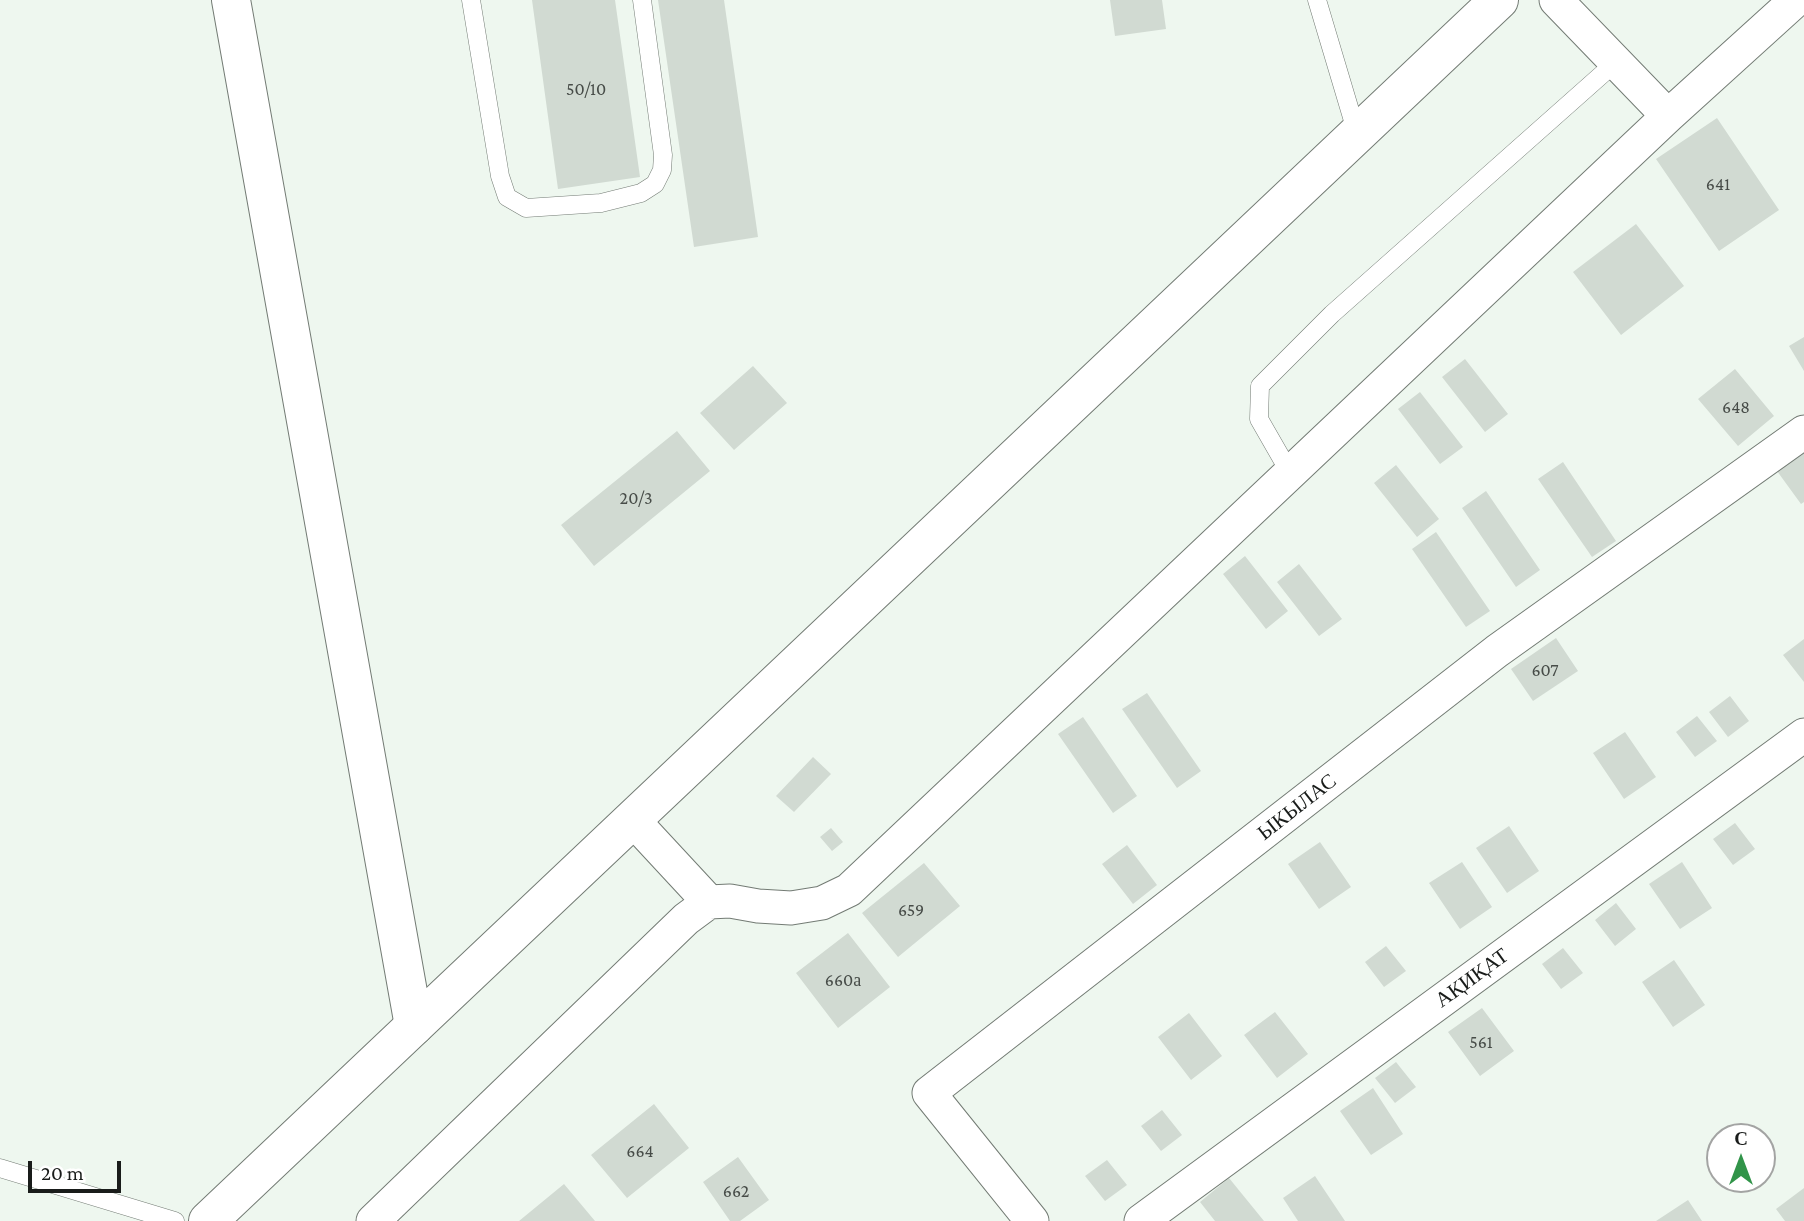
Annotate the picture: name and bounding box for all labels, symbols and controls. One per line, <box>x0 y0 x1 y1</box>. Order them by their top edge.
house number: 50/10 <box>566 78 606 100</box>
house number: 641 <box>1706 173 1730 195</box>
house number: 648 <box>1722 396 1750 418</box>
house number: 20/3 <box>620 487 652 509</box>
house number: 607 <box>1531 659 1559 681</box>
street label: ЫКЫЛАС <box>1253 768 1341 846</box>
house number: 659 <box>898 899 924 921</box>
street label: АҚИҚАТ <box>1430 943 1514 1013</box>
house number: 660а <box>825 969 861 991</box>
house number: 561 <box>1469 1031 1493 1053</box>
north arrow <box>1706 1123 1776 1193</box>
text: С <box>1734 1128 1748 1149</box>
house number: 664 <box>626 1140 654 1162</box>
scale bar <box>32 1148 124 1192</box>
text: 20 m <box>41 1161 84 1185</box>
house number: 662 <box>723 1180 749 1202</box>

